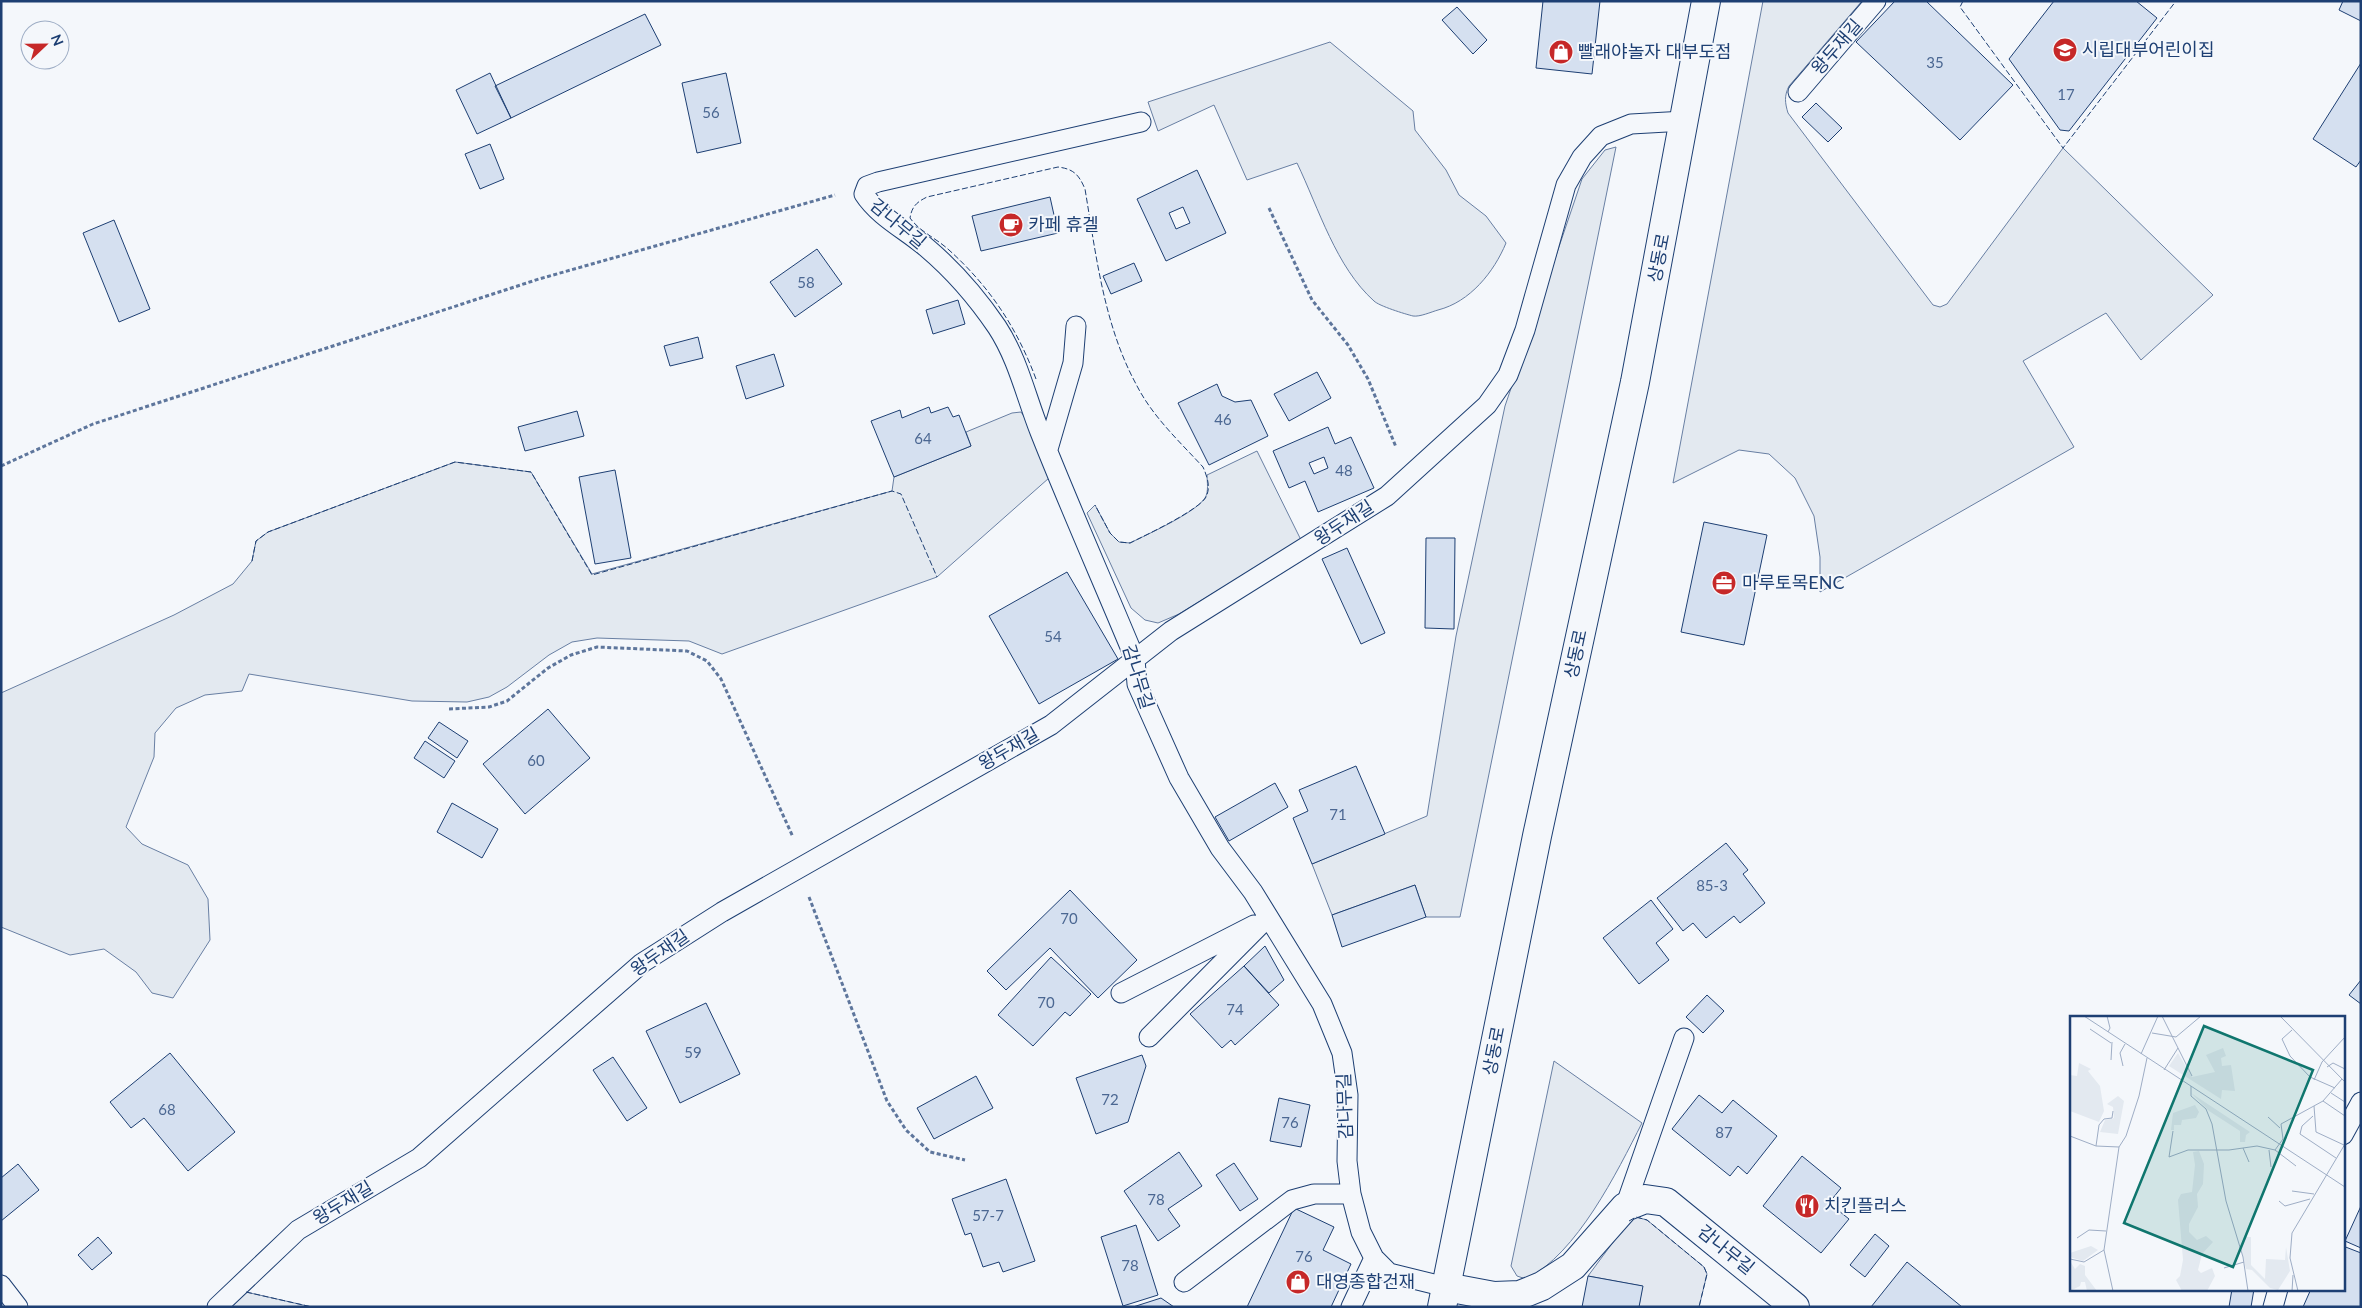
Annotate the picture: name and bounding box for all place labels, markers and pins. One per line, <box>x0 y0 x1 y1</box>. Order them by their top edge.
school or university icon: 시립대부어린이집 <box>2052 37 2078 63</box>
place label: 시립대부어린이집 <box>2082 38 2214 60</box>
shop icon: 빨래야놀자 대부도점 <box>1548 39 1574 65</box>
place label: 빨래야놀자 대부도점 <box>1578 40 1732 62</box>
cafe icon: 카페 휴겔 <box>998 212 1024 238</box>
place label: 카페 휴겔 <box>1028 213 1099 235</box>
office icon: 마루토목ENC <box>1711 570 1737 596</box>
place label: 마루토목ENC <box>1742 571 1844 593</box>
restaurant icon: 치킨플러스 <box>1794 1193 1820 1219</box>
place label: 치킨플러스 <box>1824 1194 1907 1216</box>
shop icon: 대영종합건재 <box>1285 1269 1311 1295</box>
place label: 대영종합건재 <box>1316 1270 1415 1292</box>

